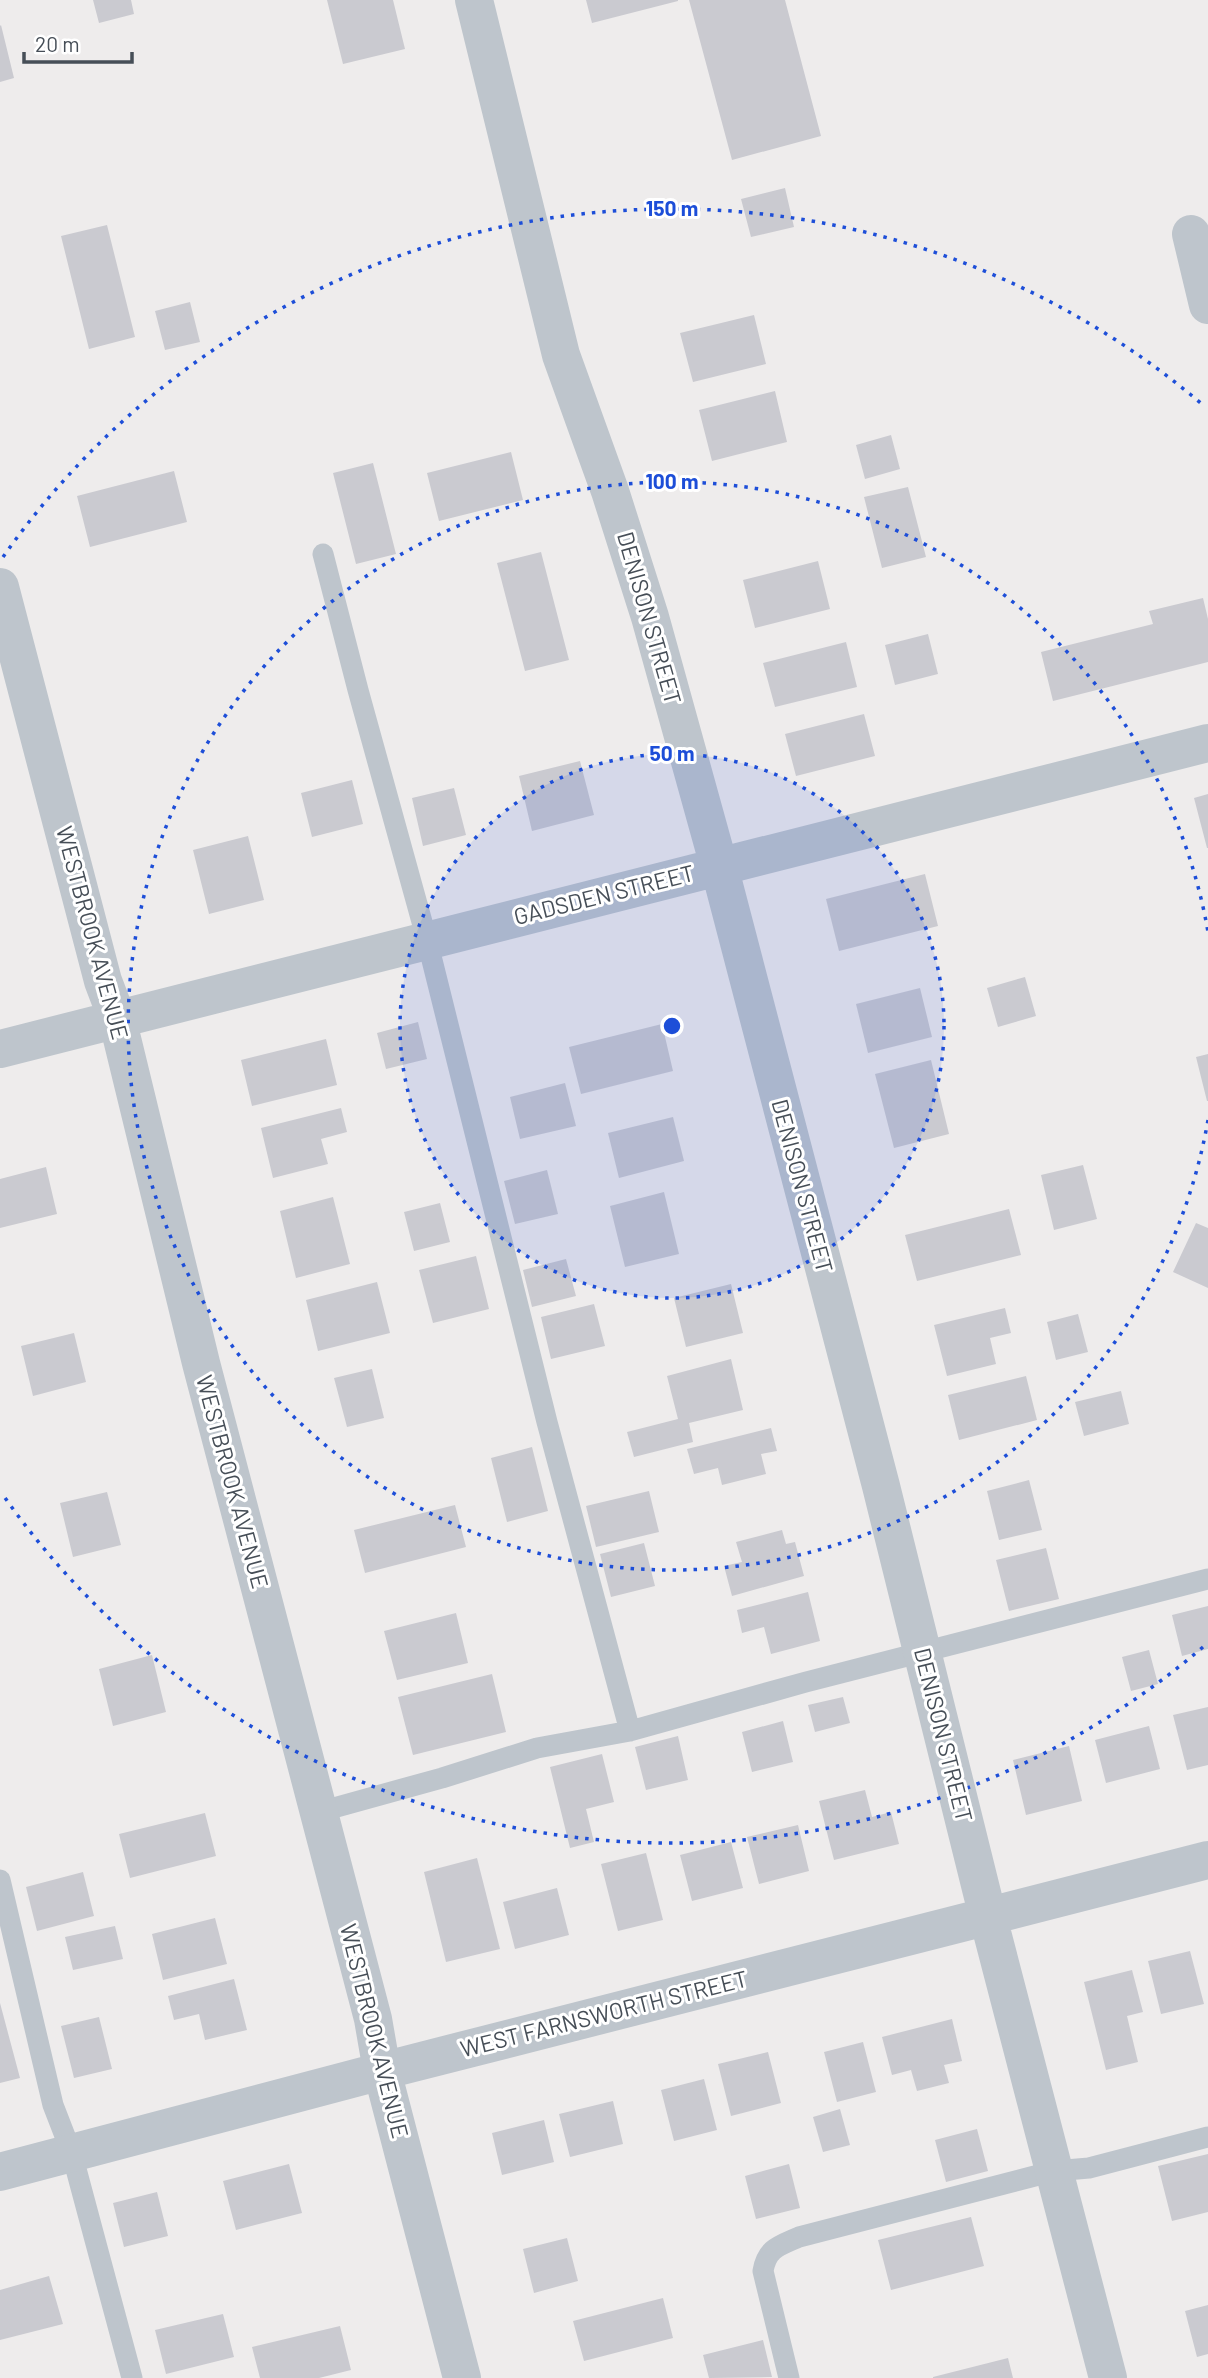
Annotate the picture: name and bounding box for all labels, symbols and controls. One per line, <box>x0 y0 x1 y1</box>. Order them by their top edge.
scale bar <box>24 21 133 65</box>
text: 20 m <box>35 31 80 56</box>
text: 150 m <box>646 195 698 220</box>
text: 100 m <box>645 468 699 493</box>
street label: DENISON STREET <box>612 528 688 707</box>
text: 50 m <box>649 740 695 765</box>
street label: WESTBROOK AVENUE <box>51 823 135 1043</box>
street label: GADSDEN STREET <box>511 858 697 930</box>
centre of rings <box>660 1014 684 1038</box>
street label: DENISON STREET <box>766 1096 840 1276</box>
street label: WESTBROOK AVENUE <box>191 1372 275 1592</box>
street label: DENISON STREET <box>909 1645 979 1825</box>
street label: WESTBROOK AVENUE <box>335 1921 415 2141</box>
street label: WEST FARNSWORTH STREET <box>457 1964 750 2062</box>

